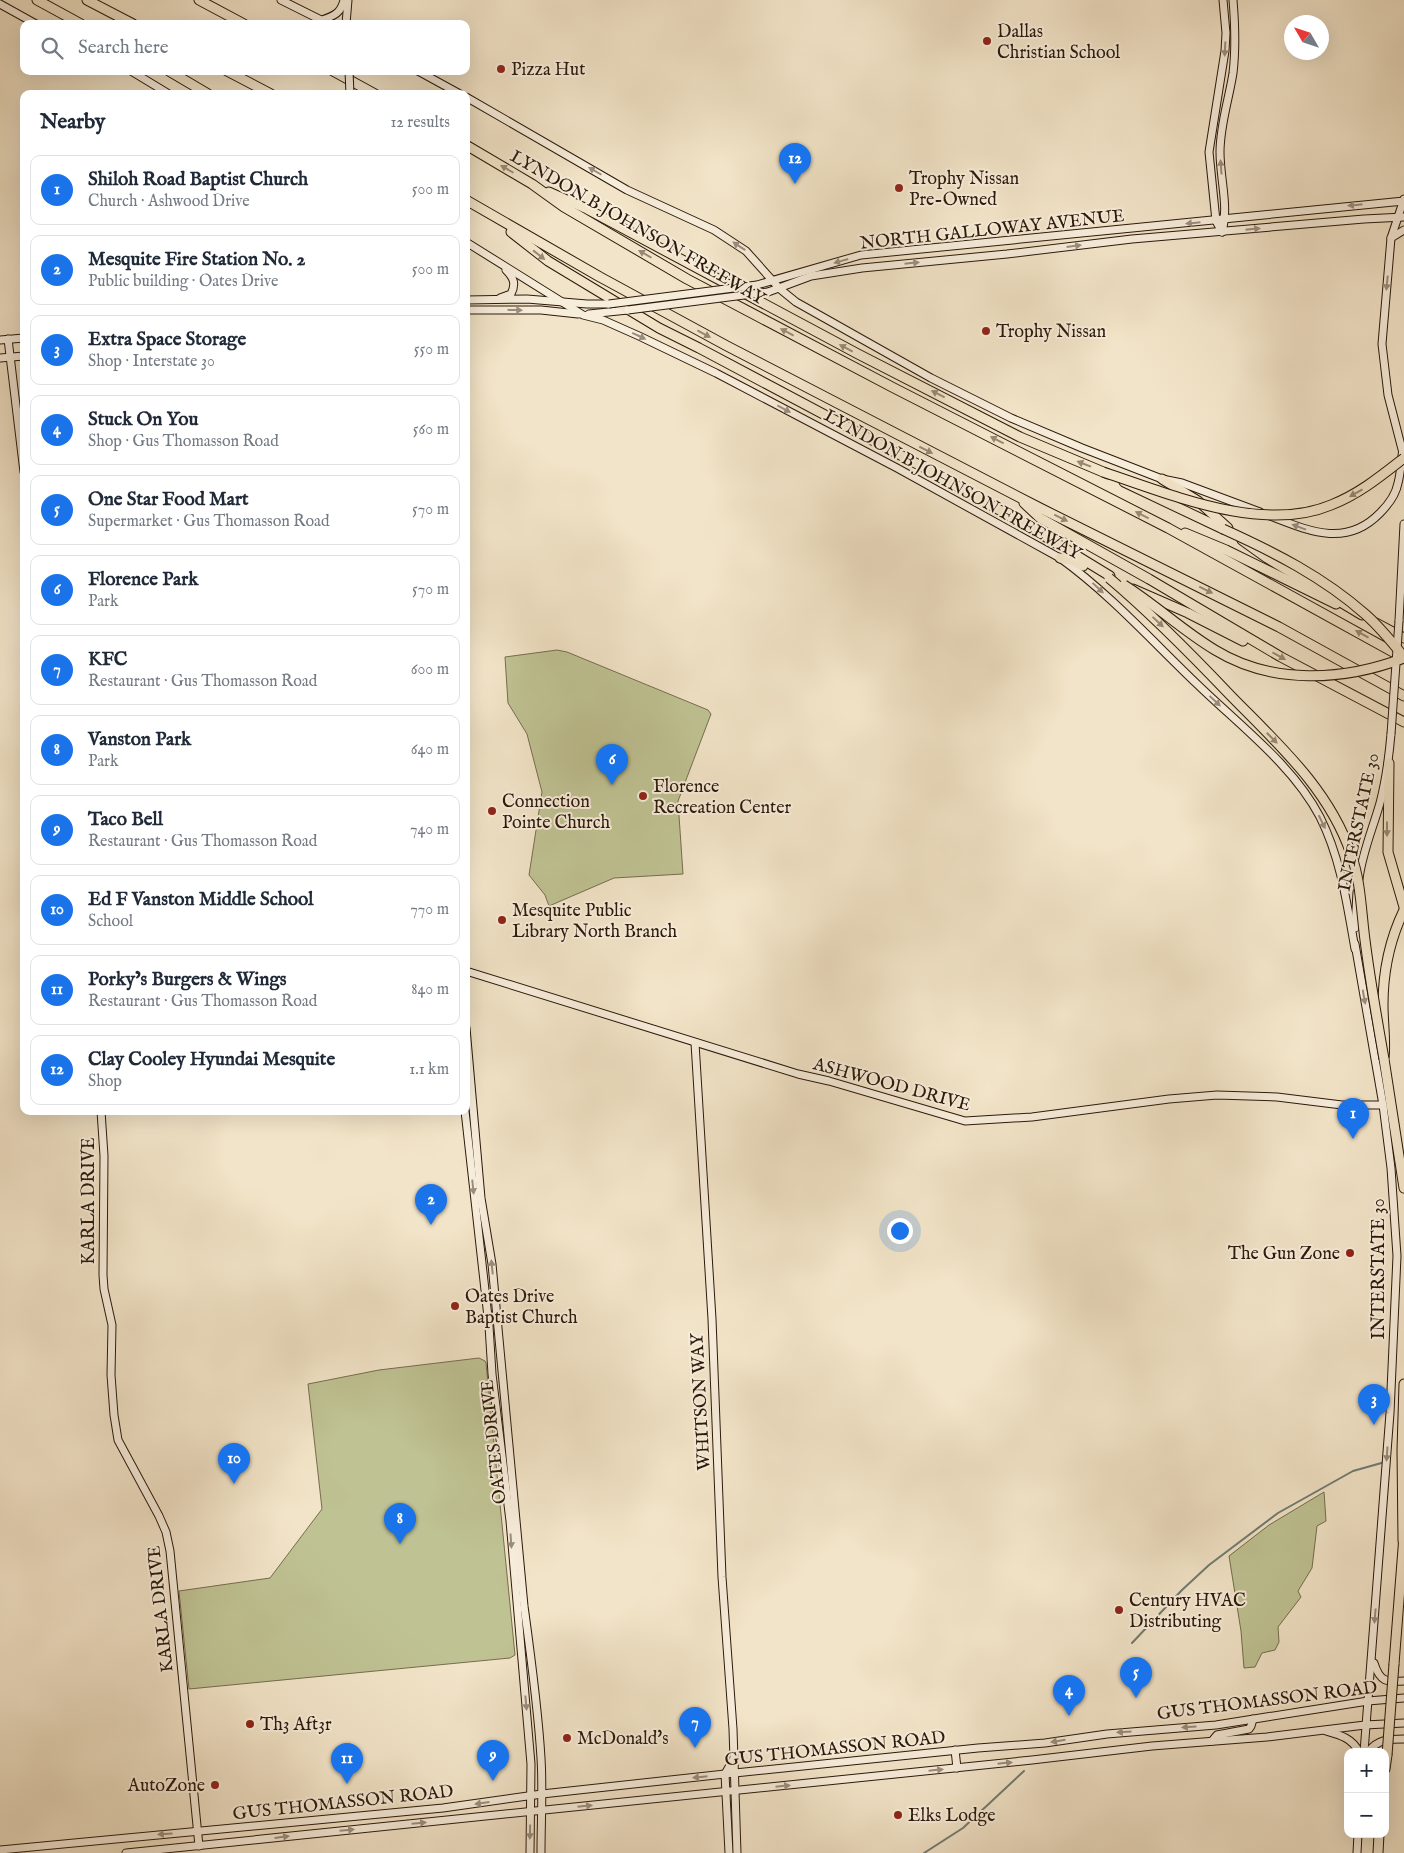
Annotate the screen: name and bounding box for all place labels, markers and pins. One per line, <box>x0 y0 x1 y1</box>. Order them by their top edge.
place label: Dallas Christian School <box>997 21 1120 65</box>
marker: Dallas Christian School <box>981 35 993 47</box>
place label: Pizza Hut <box>511 59 585 82</box>
marker: Pizza Hut <box>495 63 507 75</box>
pin: 12 <box>779 143 811 184</box>
place label: Trophy Nissan Pre-Owned <box>909 168 1020 212</box>
marker: Trophy Nissan Pre-Owned <box>893 182 905 194</box>
place label: Trophy Nissan <box>996 321 1107 344</box>
marker: Trophy Nissan <box>980 325 992 337</box>
pin: 6 <box>596 744 628 785</box>
place label: Florence Recreation Center <box>653 776 791 820</box>
marker: Florence Recreation Center <box>637 790 649 802</box>
place label: Connection Pointe Church <box>502 791 610 835</box>
marker: Connection Pointe Church <box>486 805 498 817</box>
place label: Mesquite Public Library North Branch <box>512 900 678 944</box>
marker: Mesquite Public Library North Branch <box>496 914 508 926</box>
pin: 1 <box>1337 1098 1369 1139</box>
pin: 2 <box>415 1184 447 1225</box>
place label: The Gun Zone <box>1228 1243 1340 1266</box>
marker: The Gun Zone <box>1344 1247 1356 1259</box>
place label: Oates Drive Baptist Church <box>465 1286 578 1330</box>
marker: Oates Drive Baptist Church <box>449 1300 461 1312</box>
pin: 3 <box>1358 1384 1390 1425</box>
pin: 10 <box>218 1443 250 1484</box>
pin: 8 <box>384 1503 416 1544</box>
place label: Century HVAC Distributing <box>1129 1590 1246 1634</box>
marker: Century HVAC Distributing <box>1113 1604 1125 1616</box>
pin: 5 <box>1120 1657 1152 1698</box>
pin: 4 <box>1053 1675 1085 1716</box>
pin: 7 <box>679 1707 711 1748</box>
place label: Th3 Aft3r <box>260 1714 332 1737</box>
marker: Th3 Aft3r <box>244 1718 256 1730</box>
place label: McDonald's <box>577 1728 669 1751</box>
marker: McDonald's <box>561 1732 573 1744</box>
pin: 9 <box>477 1740 509 1781</box>
pin: 11 <box>331 1743 363 1784</box>
place label: AutoZone <box>127 1775 205 1798</box>
marker: AutoZone <box>209 1779 221 1791</box>
place label: Elks Lodge <box>908 1805 996 1828</box>
marker: Elks Lodge <box>892 1809 904 1821</box>

